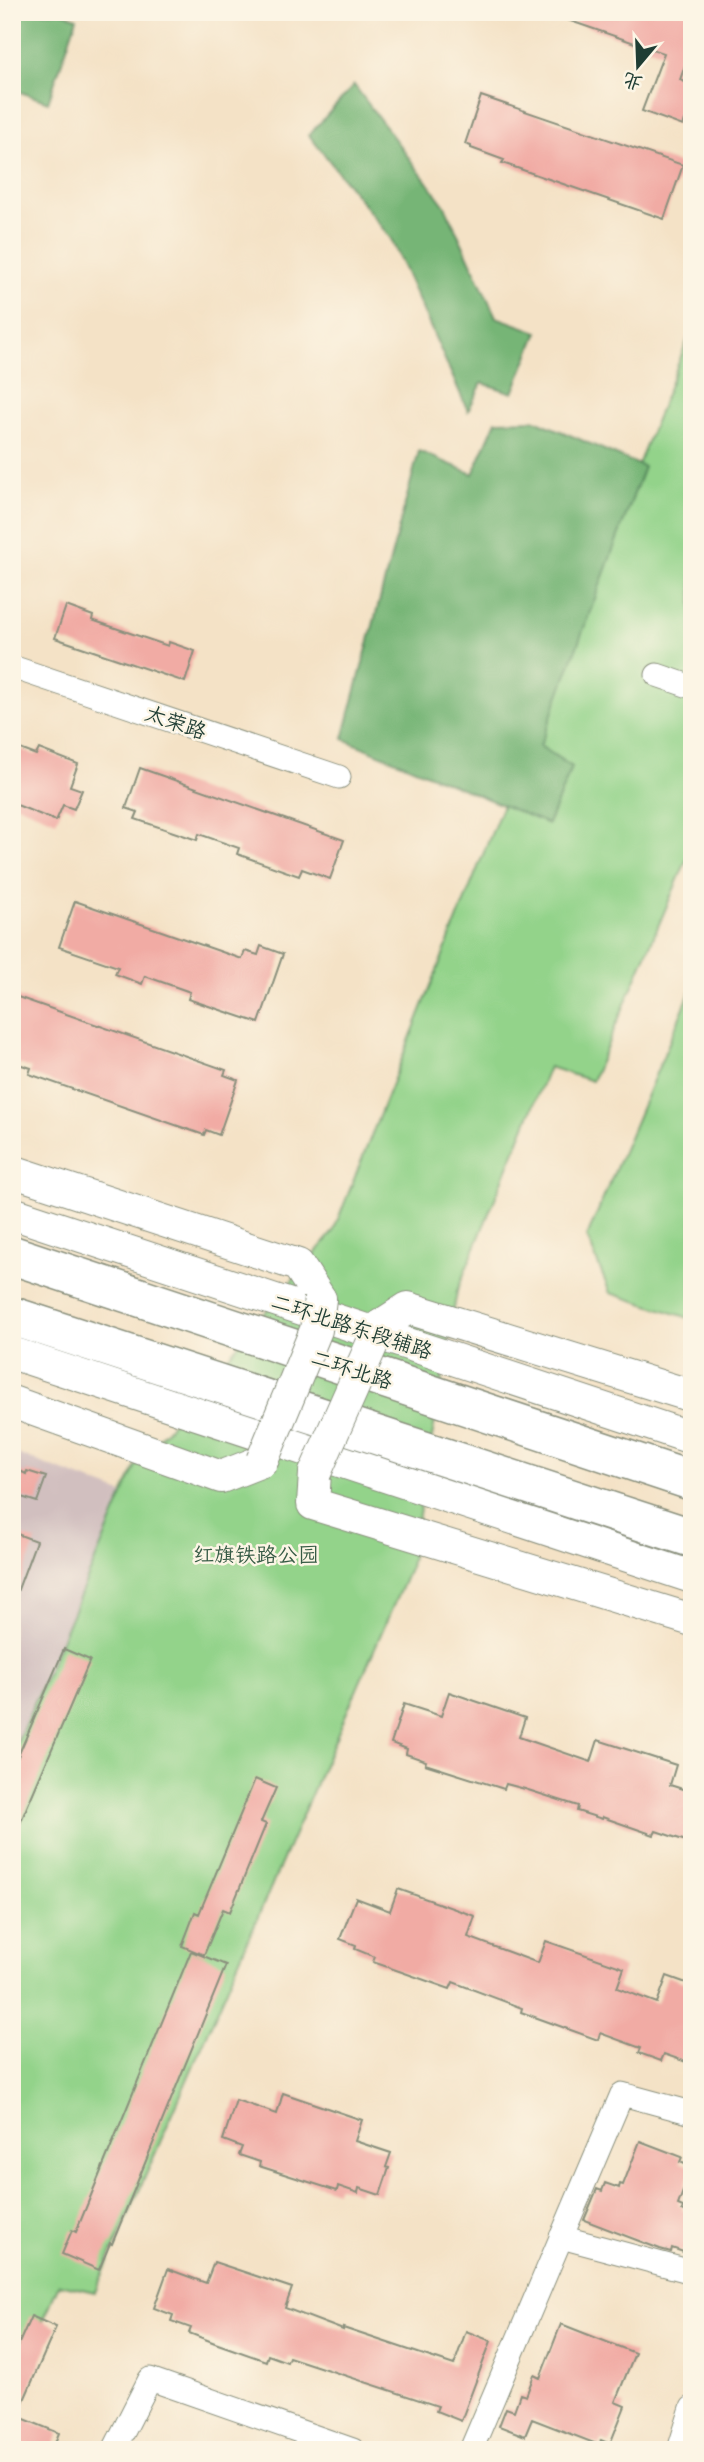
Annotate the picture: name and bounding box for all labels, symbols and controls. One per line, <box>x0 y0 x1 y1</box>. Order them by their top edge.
north arrow <box>602 32 672 102</box>
text: 北 <box>620 68 645 96</box>
street label: 太荣路 <box>142 700 210 744</box>
street label: 二环北路东段辅路 <box>268 1288 436 1364</box>
street label: 二环北路 <box>308 1344 396 1394</box>
park label: 红旗铁路公园 <box>193 1542 319 1567</box>

